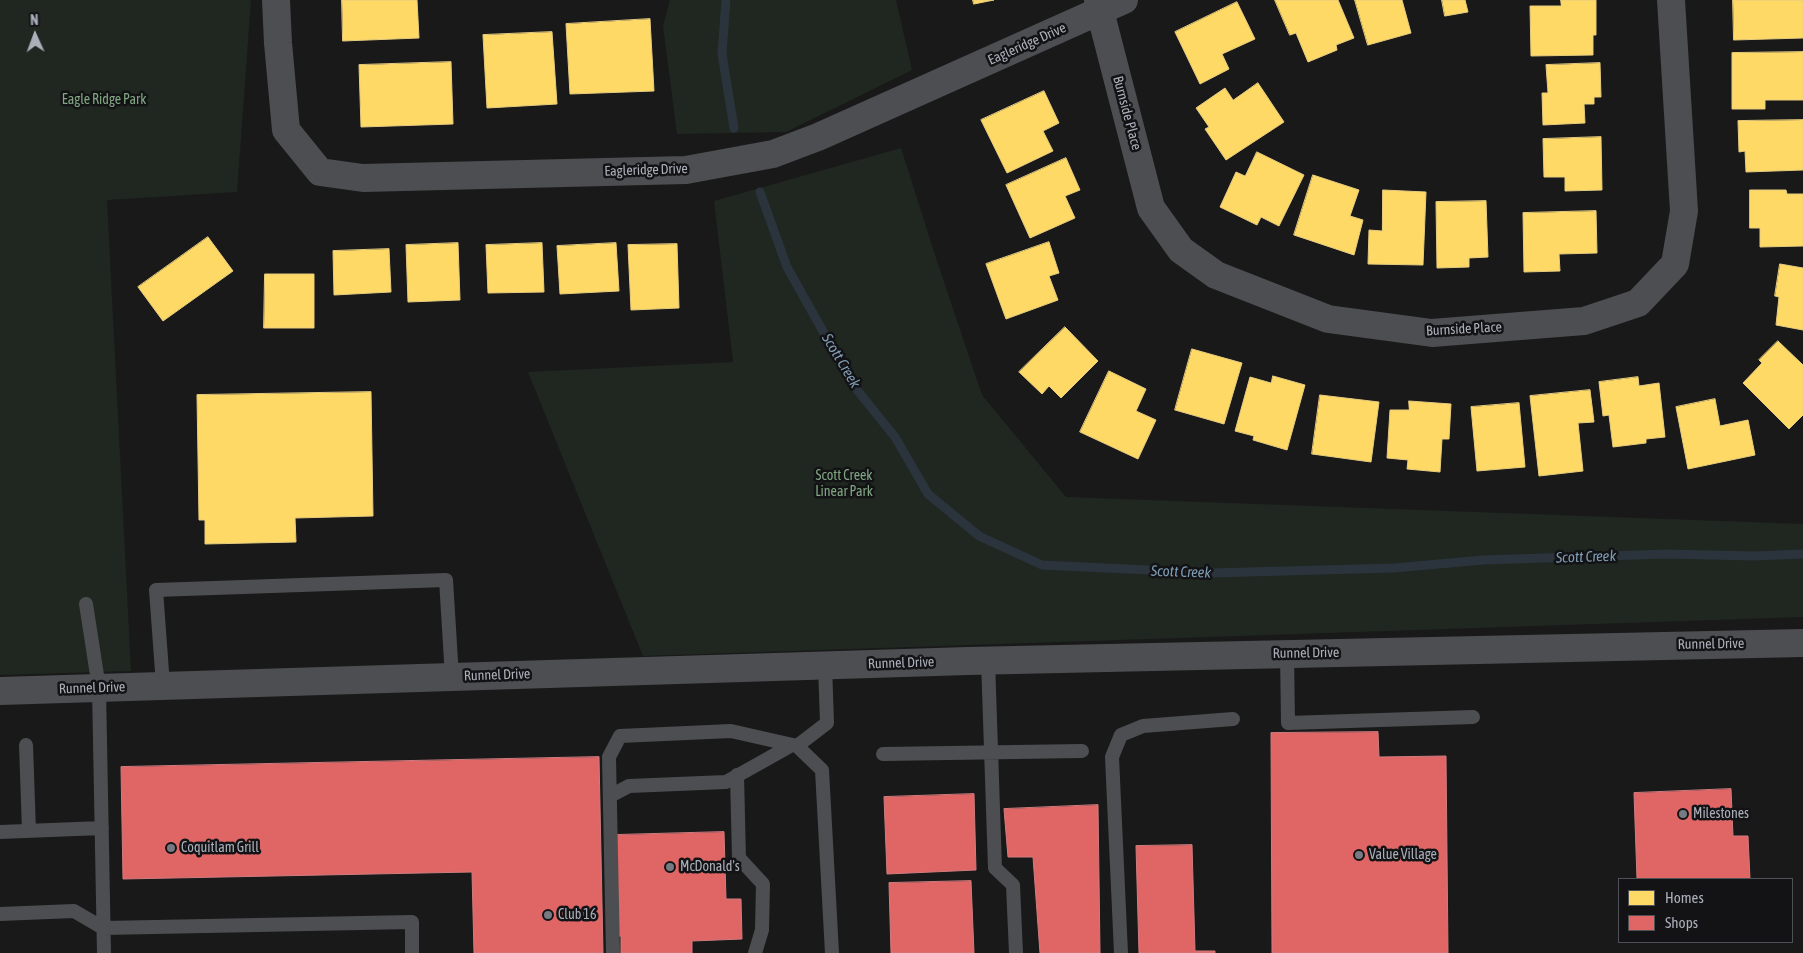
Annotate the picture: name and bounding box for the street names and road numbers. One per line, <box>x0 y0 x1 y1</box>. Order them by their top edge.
street label: Eagleridge Drive <box>985 19 1069 69</box>
street label: Burnside Place <box>1109 74 1145 152</box>
street label: Eagleridge Drive <box>604 160 688 180</box>
street label: Burnside Place <box>1426 319 1502 339</box>
street label: Runnel Drive <box>1678 635 1744 653</box>
street label: Runnel Drive <box>1273 644 1339 662</box>
street label: Runnel Drive <box>867 653 935 673</box>
street label: Runnel Drive <box>463 665 531 685</box>
street label: Runnel Drive <box>58 678 126 698</box>

